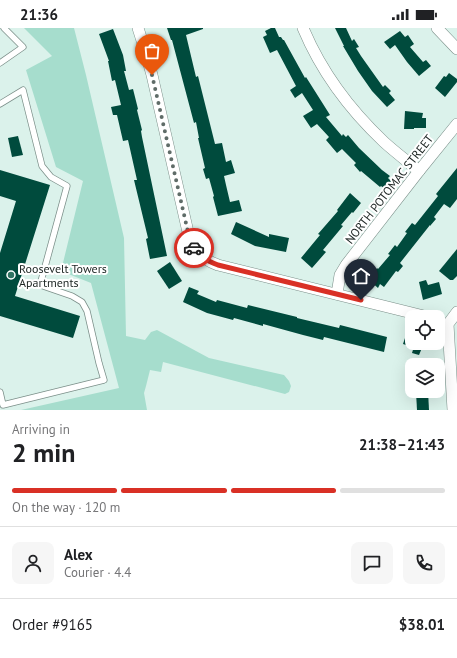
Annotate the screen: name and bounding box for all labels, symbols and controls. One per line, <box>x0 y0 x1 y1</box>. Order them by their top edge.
text: 21:36 <box>20 5 58 24</box>
pin <box>135 34 169 75</box>
icon: bag <box>141 40 163 62</box>
street label: NORTH POTOMAC STREET <box>342 131 437 247</box>
courier <box>174 228 214 268</box>
icon: car <box>183 237 205 259</box>
pin <box>344 259 378 300</box>
place label: Roosevelt Towers Apartments <box>19 261 107 290</box>
icon: home <box>350 265 372 287</box>
marker: Roosevelt Towers Apartments <box>6 270 16 280</box>
map controls <box>405 310 445 398</box>
button: locate <box>405 310 445 350</box>
button: layers <box>405 358 445 398</box>
text: Arriving in <box>12 421 70 438</box>
text: 21:38–21:43 <box>359 435 445 454</box>
text: 2 min <box>12 436 75 469</box>
text: On the way · 120 m <box>12 499 120 516</box>
button: person <box>12 542 54 584</box>
button: chat <box>351 542 393 584</box>
button: phone <box>403 542 445 584</box>
text: Alex <box>64 545 93 564</box>
text: Courier · 4.4 <box>64 564 131 581</box>
text: Order #9165 <box>12 615 93 634</box>
text: $38.01 <box>399 615 445 634</box>

